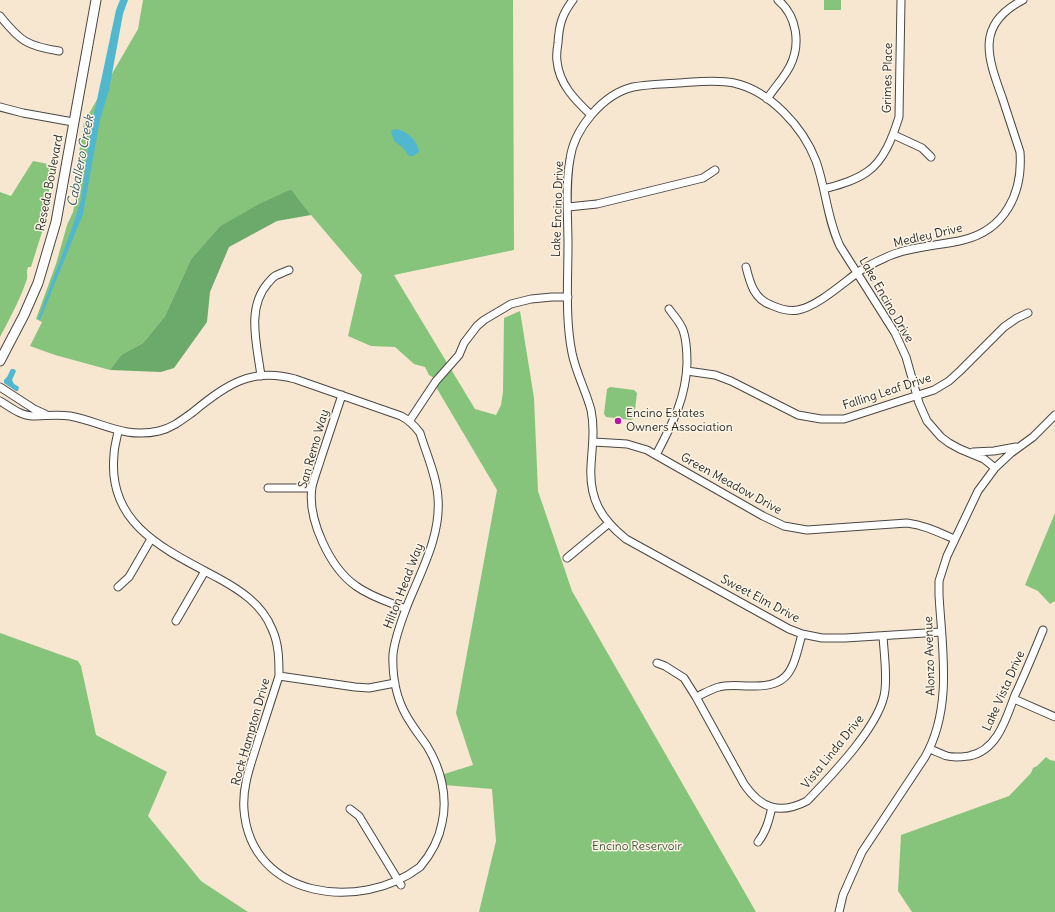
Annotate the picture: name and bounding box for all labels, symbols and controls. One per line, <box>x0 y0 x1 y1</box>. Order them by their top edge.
street label: Grimes Place <box>880 43 896 113</box>
water label: Caballero Creek <box>64 114 98 208</box>
street label: Reseda Boulevard <box>34 134 66 232</box>
street label: Lake Encino Drive <box>549 161 567 257</box>
street label: Medley Drive <box>892 221 964 251</box>
street label: Lake Encino Drive <box>856 255 916 345</box>
street label: Falling Leaf Drive <box>841 371 933 413</box>
place label: Encino Estates Owners Association <box>626 407 733 435</box>
street label: San Remo Way <box>296 408 332 490</box>
marker: Encino Estates Owners Association <box>613 416 623 426</box>
street label: Green Meadow Drive <box>678 450 784 518</box>
street label: Hilton Head Way <box>381 541 427 631</box>
street label: Sweet Elm Drive <box>718 572 802 626</box>
street label: Alonzo Avenue <box>921 616 939 696</box>
street label: Lake Vista Drive <box>980 649 1028 733</box>
street label: Rock Hampton Drive <box>229 677 273 787</box>
street label: Vista Linda Drive <box>799 712 867 792</box>
park label: Encino Reservoir <box>592 840 682 854</box>

